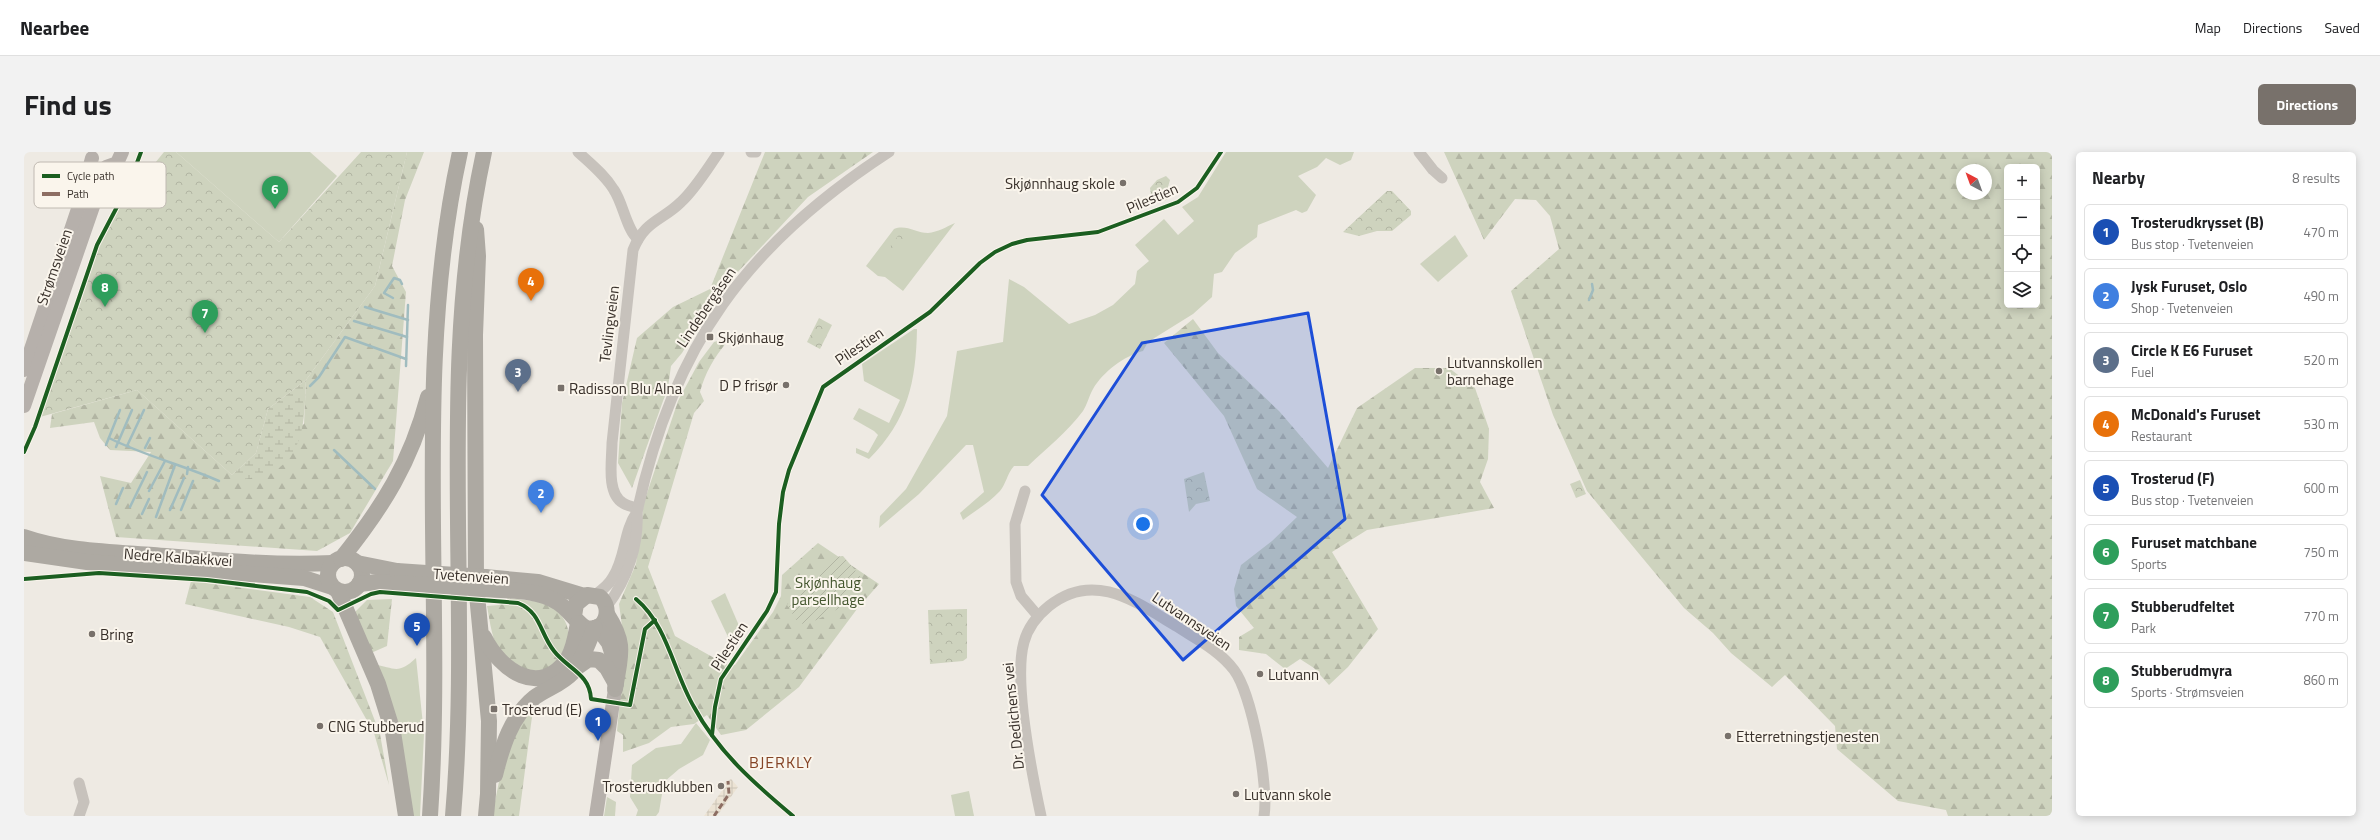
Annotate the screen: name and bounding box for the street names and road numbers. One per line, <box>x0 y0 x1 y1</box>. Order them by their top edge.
street label: Pilestien <box>1122 177 1182 219</box>
street label: Strømsveien <box>30 226 78 308</box>
street label: Lindebergåsen <box>671 262 741 352</box>
street label: Tevlingveien <box>593 284 625 364</box>
street label: Pilestien <box>830 321 888 371</box>
street label: Nedre Kalbakkvei <box>123 542 233 572</box>
street label: Tvetenveien <box>432 562 510 590</box>
street label: Lutvannsveien <box>1148 586 1236 656</box>
street label: Pilestien <box>705 617 753 675</box>
street label: Dr. Dedichens vei <box>996 661 1030 771</box>

